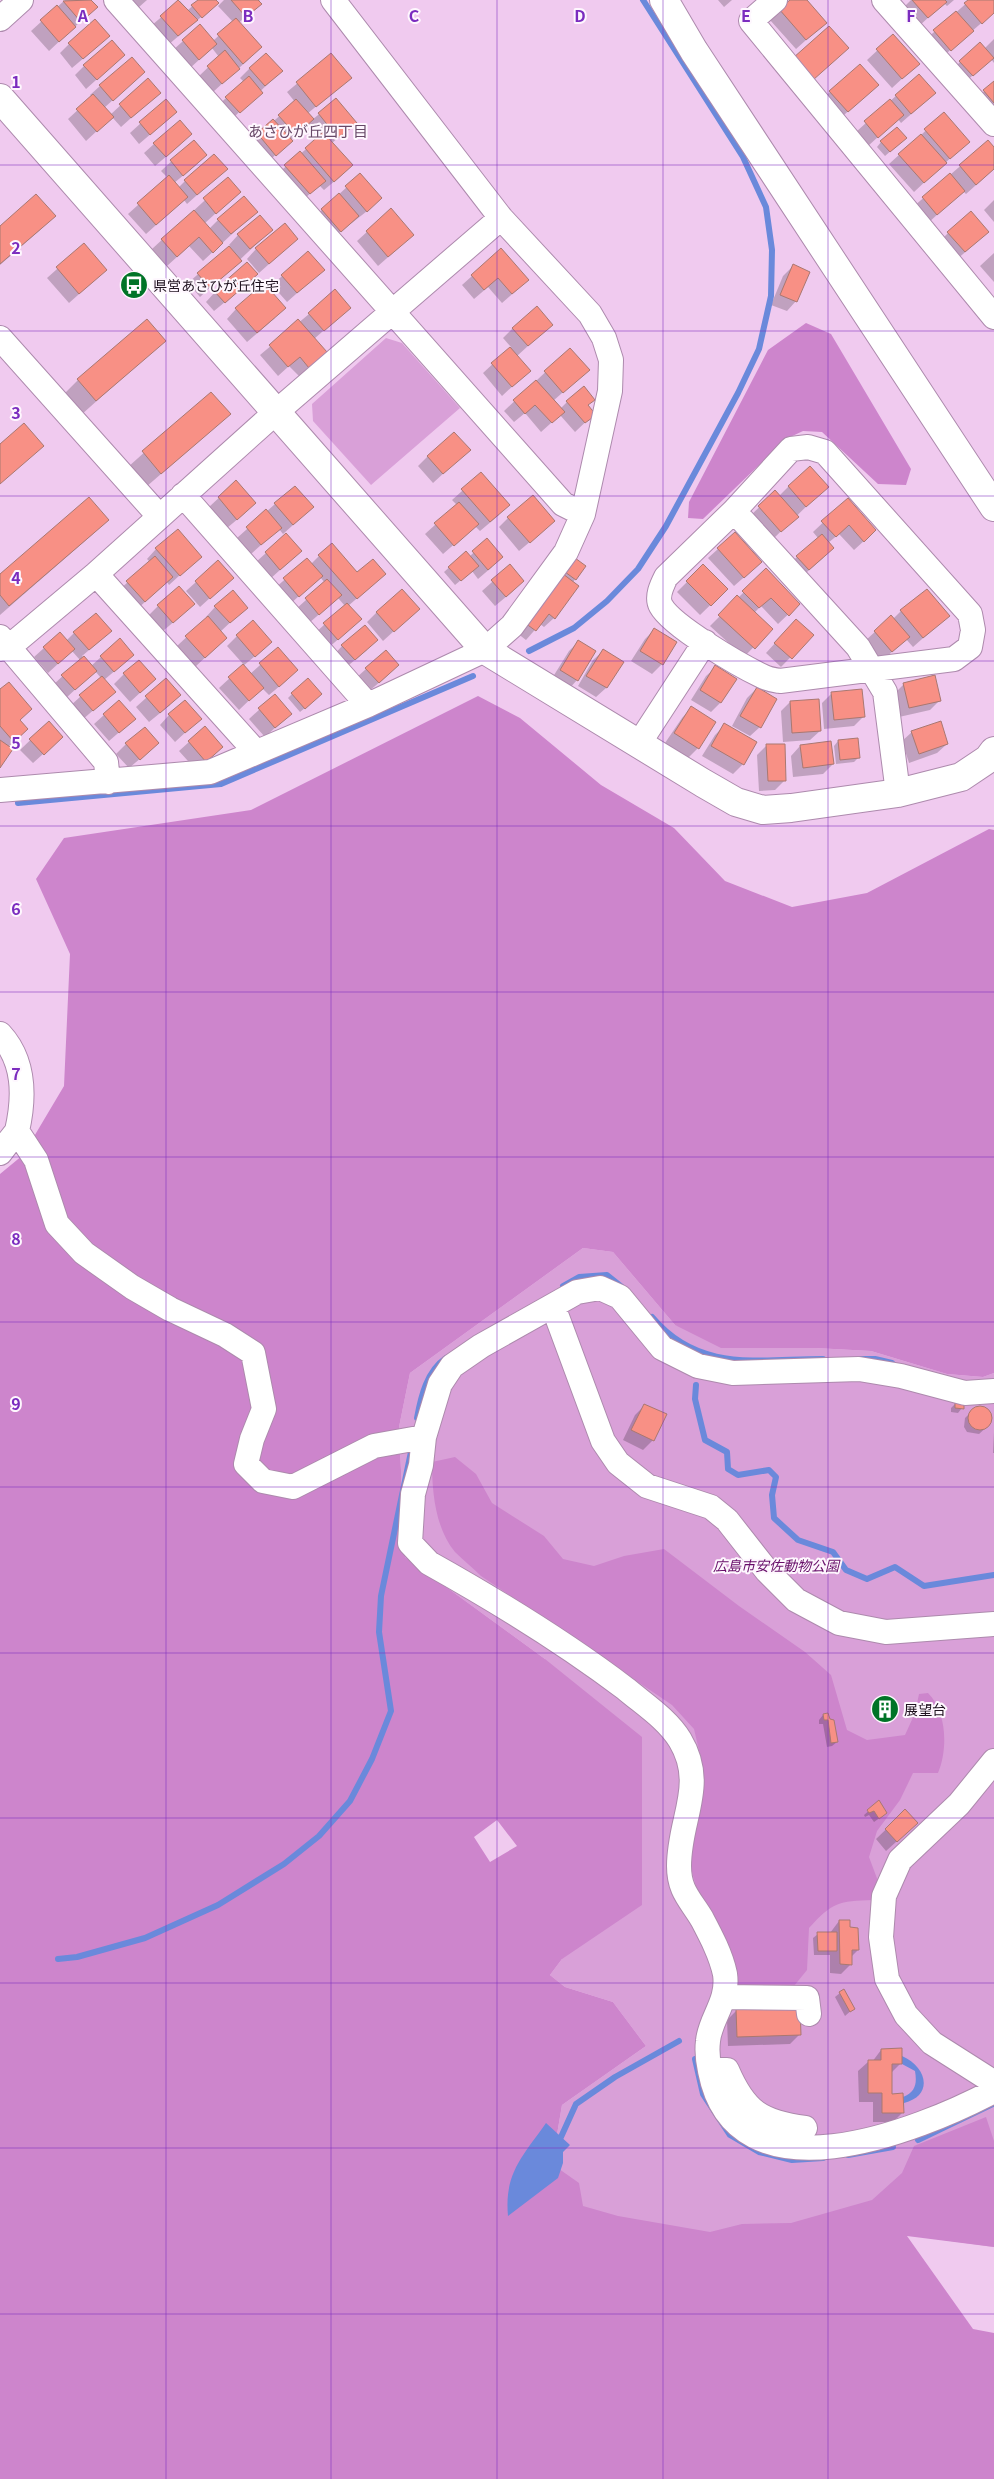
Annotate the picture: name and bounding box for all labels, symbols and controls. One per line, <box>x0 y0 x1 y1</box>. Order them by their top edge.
text: A <box>77 3 89 27</box>
text: B <box>243 3 254 27</box>
text: C <box>409 3 420 27</box>
text: D <box>574 3 586 27</box>
text: E <box>741 3 751 27</box>
text: F <box>906 3 916 27</box>
text: 1 <box>11 69 21 93</box>
district label: あさひが丘四丁目 <box>248 120 368 141</box>
text: 2 <box>11 235 21 259</box>
bus stop icon: 県営あさひが丘住宅 <box>119 270 149 300</box>
place label: 県営あさひが丘住宅 <box>153 275 279 295</box>
text: 3 <box>11 400 21 424</box>
text: 4 <box>11 565 21 589</box>
text: 5 <box>11 730 21 754</box>
text: 6 <box>11 896 21 920</box>
text: 7 <box>11 1061 21 1085</box>
text: 8 <box>11 1226 21 1250</box>
text: 9 <box>11 1391 21 1415</box>
park label: 広島市安佐動物公園 <box>713 1555 841 1575</box>
building icon: 展望台 <box>870 1694 900 1724</box>
place label: 展望台 <box>904 1699 946 1719</box>

